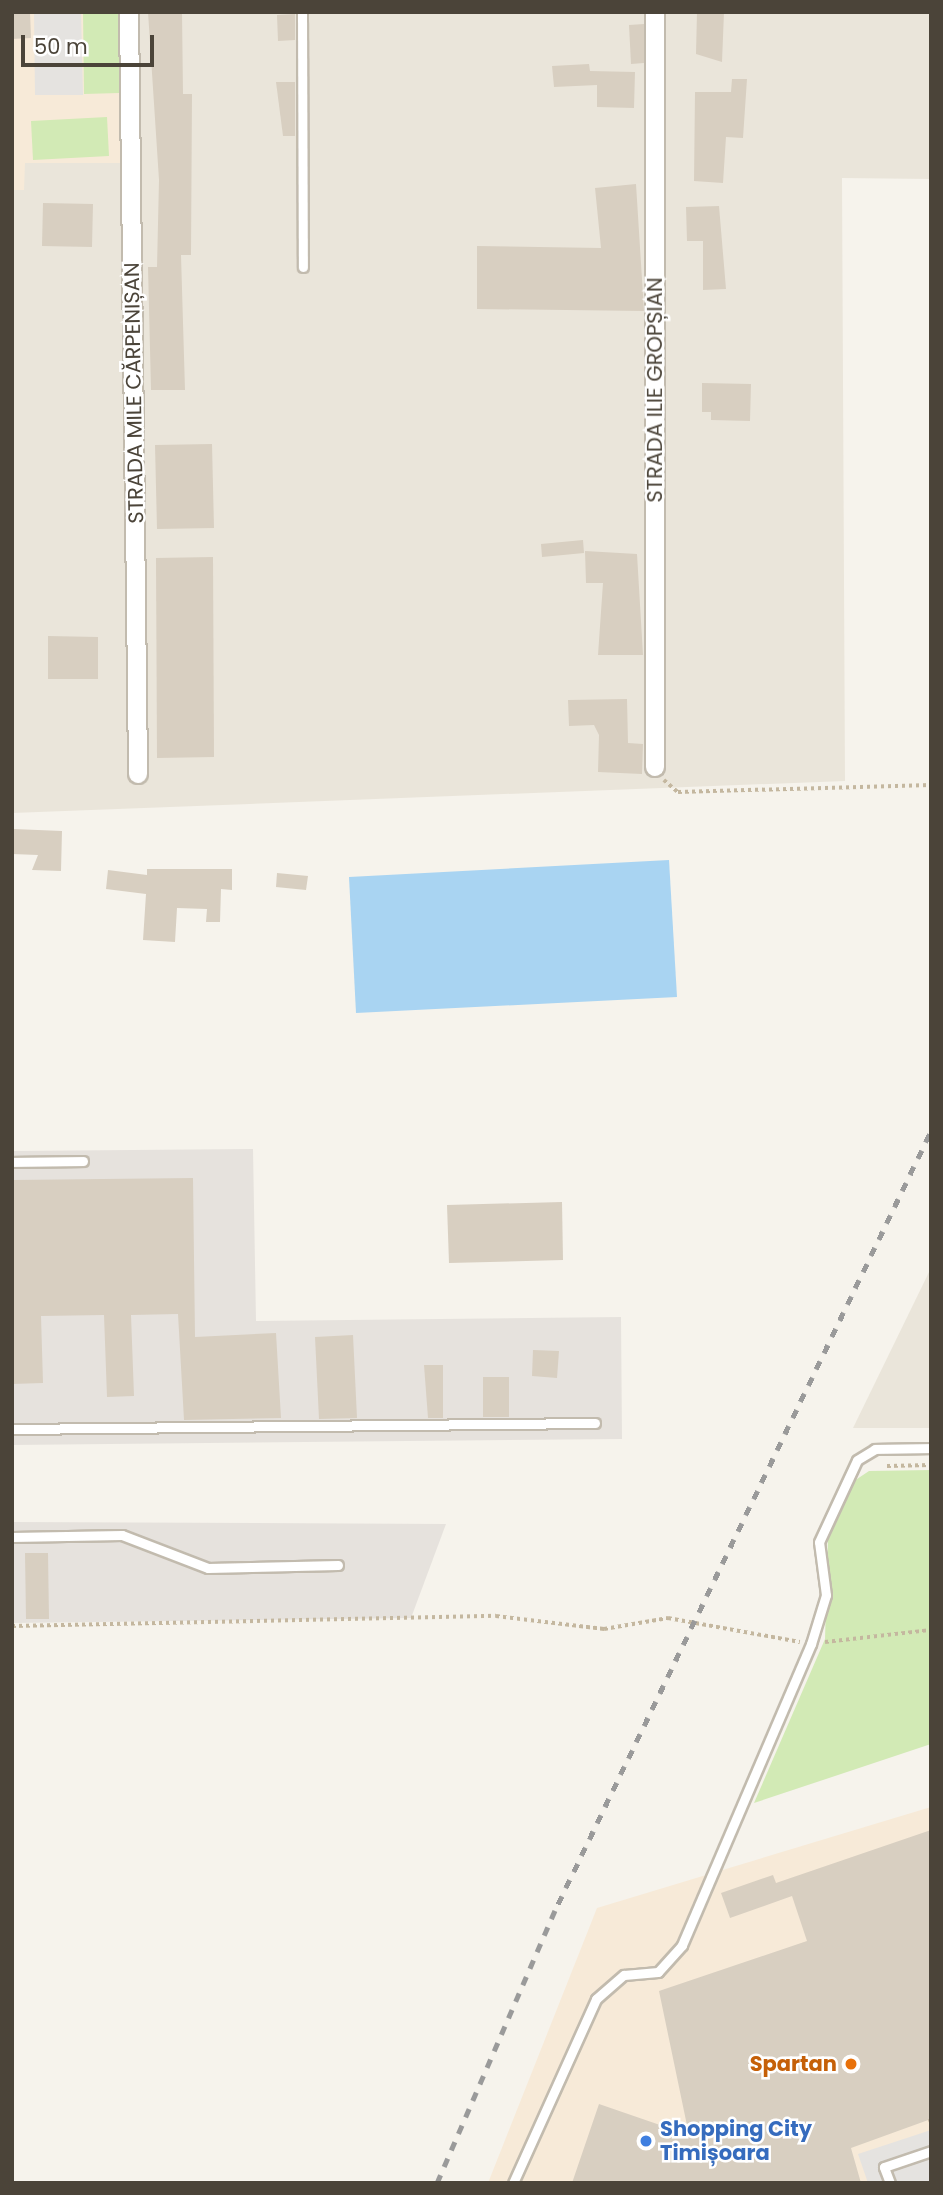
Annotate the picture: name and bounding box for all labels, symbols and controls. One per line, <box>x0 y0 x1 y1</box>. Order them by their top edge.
scale bar <box>24 21 158 65</box>
text: 50 m <box>34 32 88 61</box>
street label: STRADA MILE CĂRPENIȘAN <box>119 262 149 524</box>
street label: STRADA ILIE GROPȘIAN <box>642 277 668 503</box>
place label: Spartan <box>750 2051 837 2077</box>
marker: Spartan <box>843 2056 859 2072</box>
place label: Shopping City Timișoara <box>660 2116 812 2166</box>
marker: Shopping City Timișoara <box>638 2133 654 2149</box>

